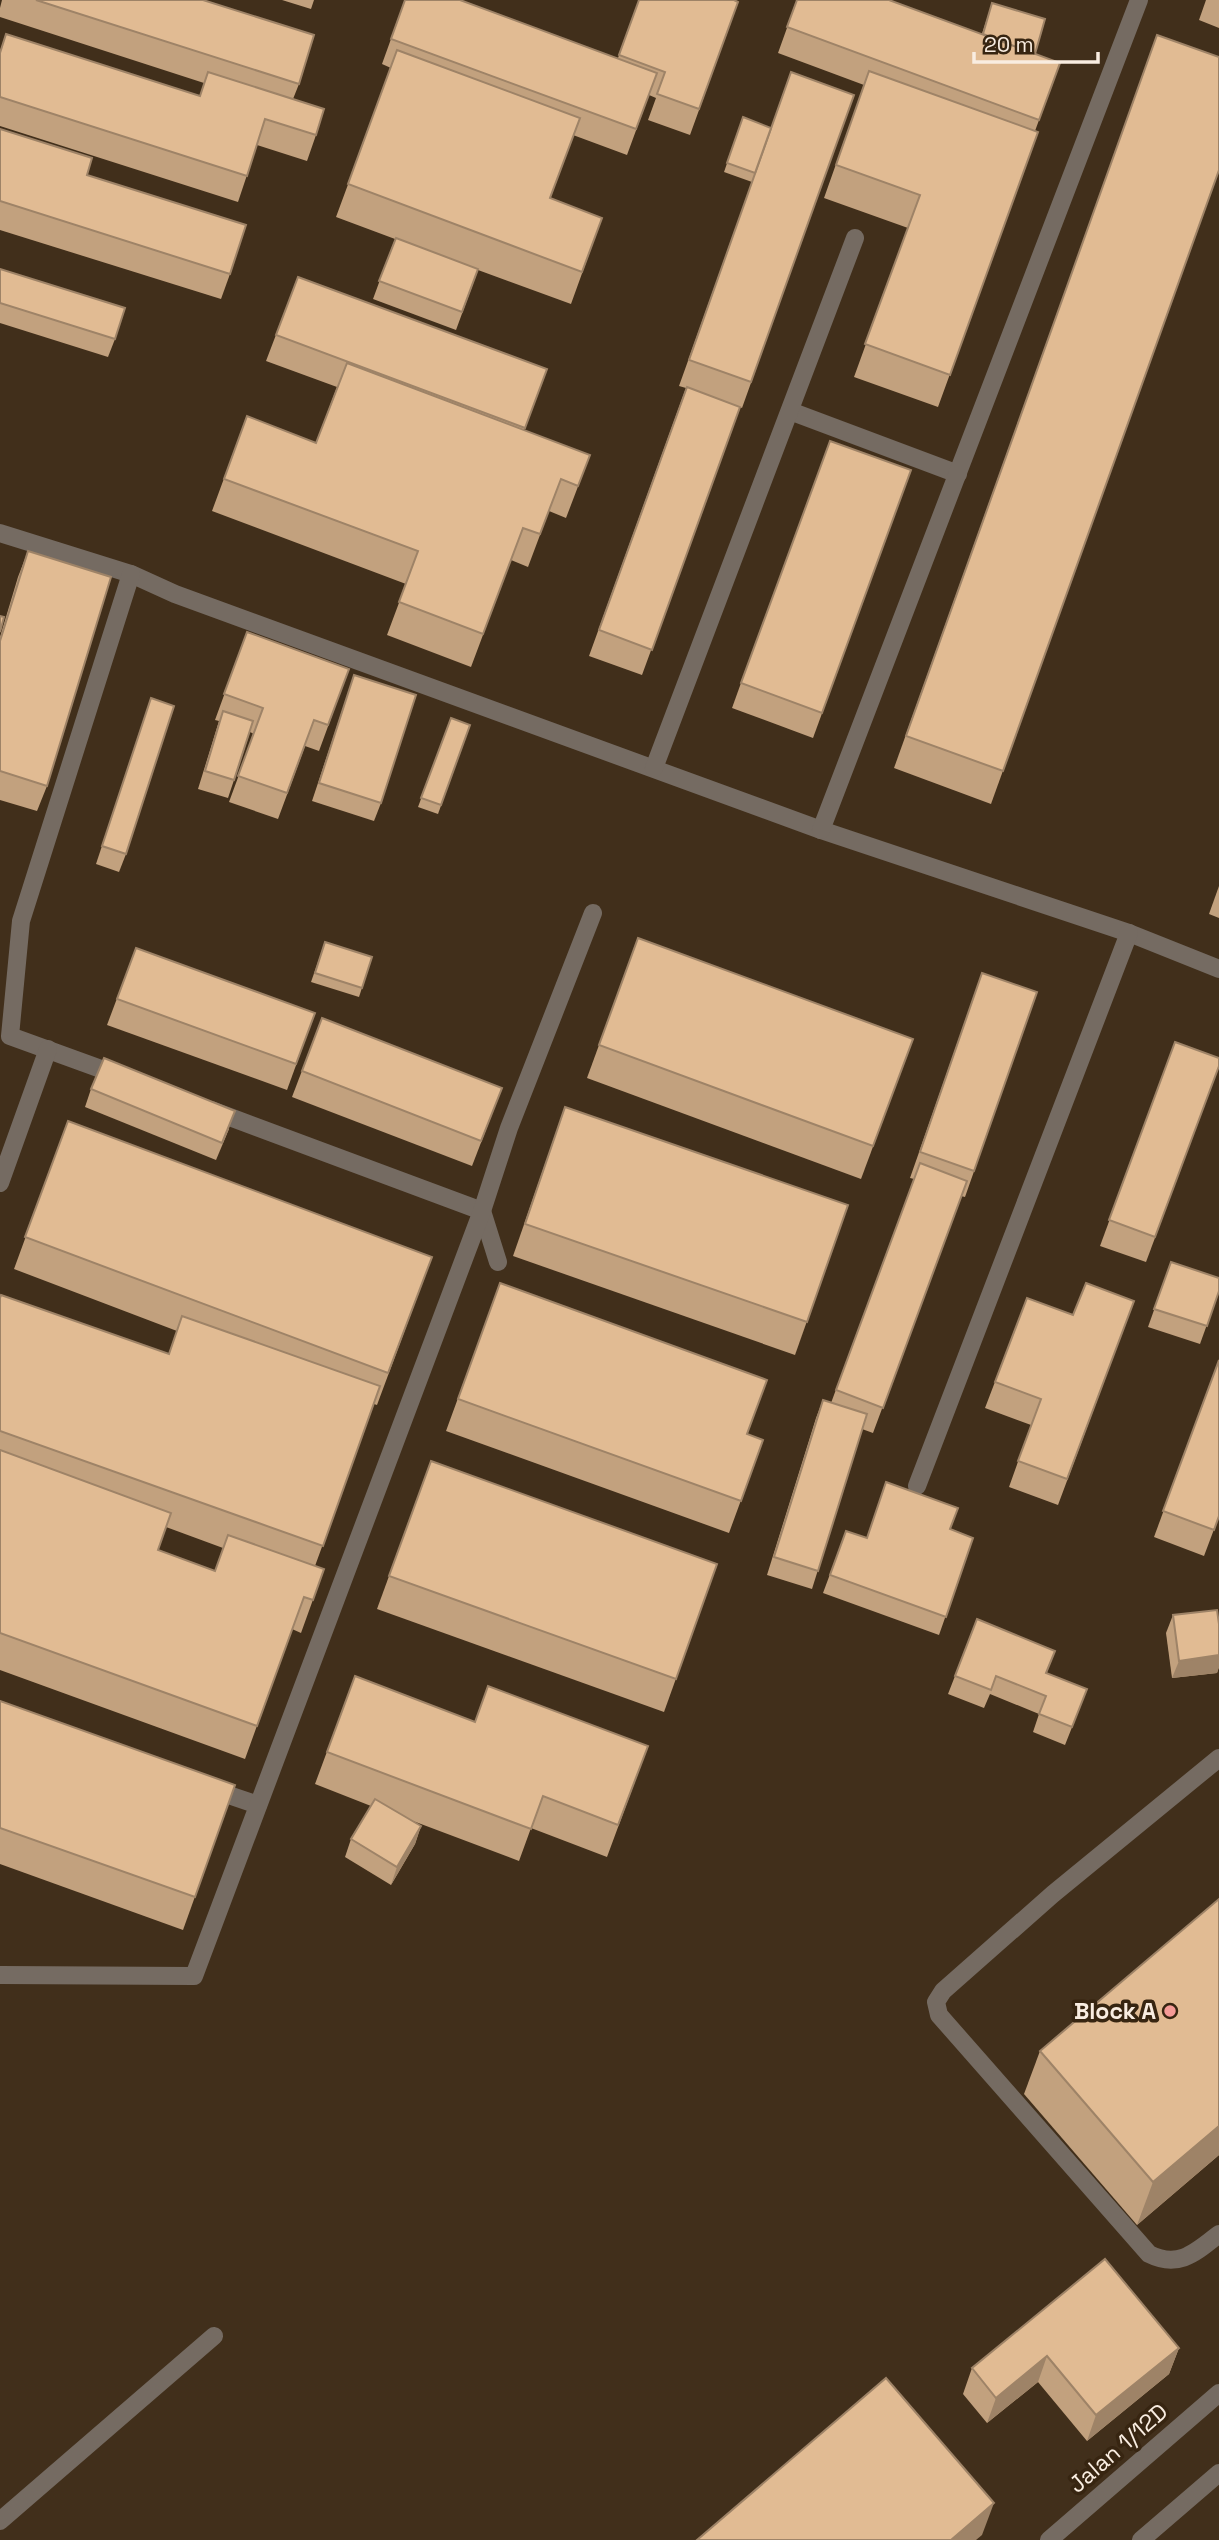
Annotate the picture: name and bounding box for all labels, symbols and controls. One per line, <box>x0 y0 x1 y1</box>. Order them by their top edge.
scale bar <box>974 21 1098 65</box>
text: 20 m <box>984 31 1034 58</box>
place label: Block A <box>1074 1996 1156 2026</box>
marker: Block A <box>1162 2003 1178 2019</box>
street label: Jalan 1/12D <box>1062 2397 1174 2499</box>

